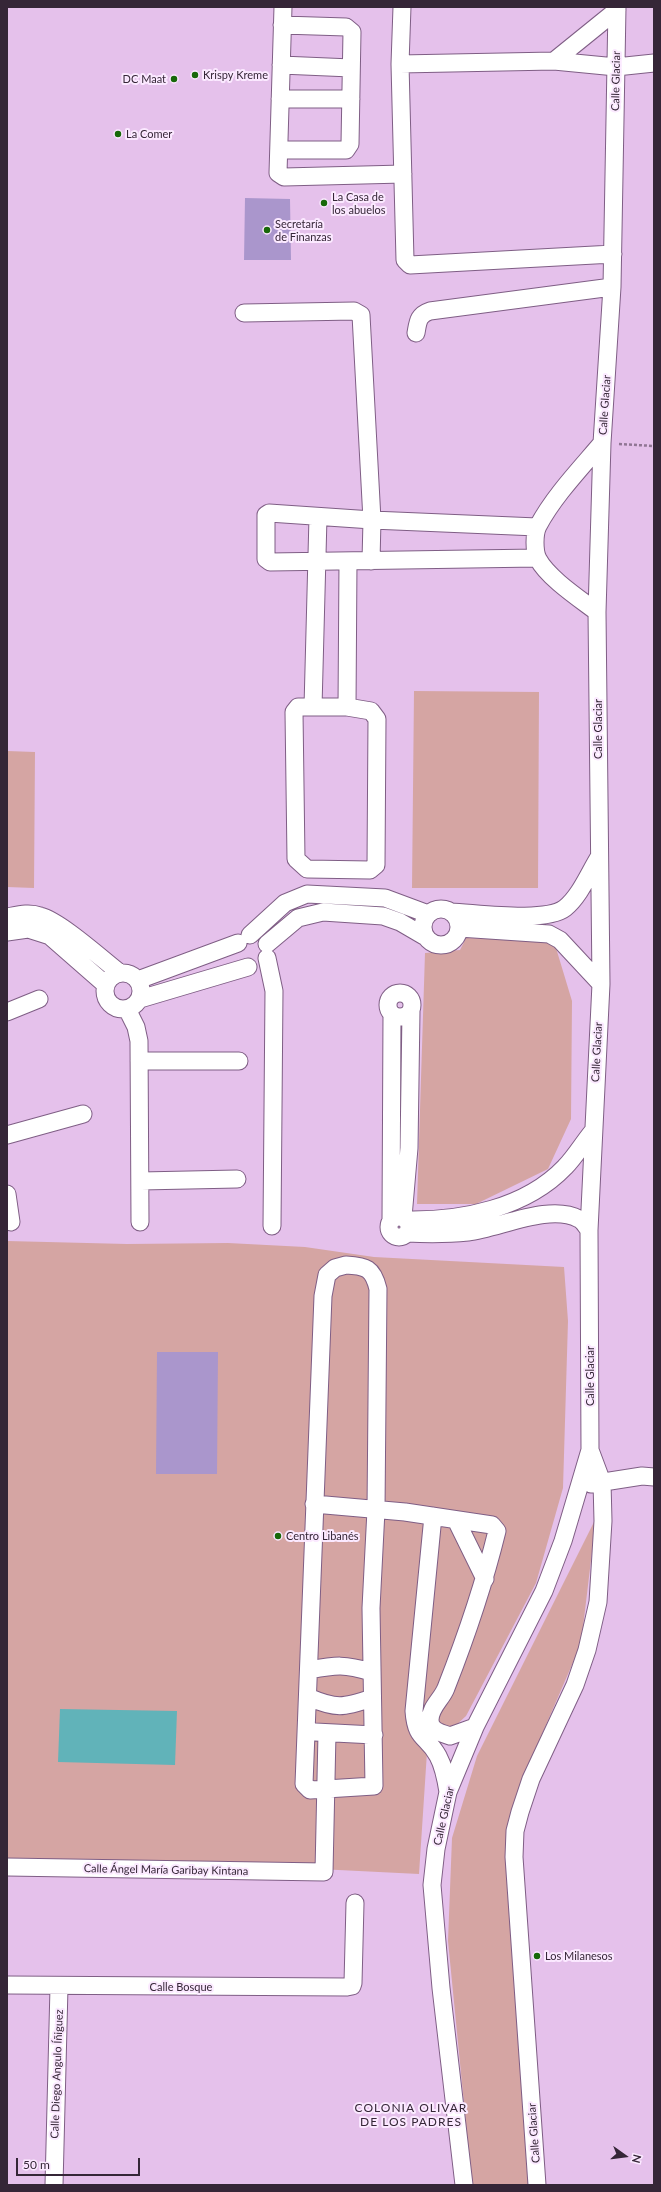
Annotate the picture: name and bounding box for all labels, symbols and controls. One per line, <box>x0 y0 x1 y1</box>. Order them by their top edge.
street label: Calle Glaciar <box>609 51 623 111</box>
place label: Krispy Kreme <box>203 68 268 82</box>
marker: Krispy Kreme <box>190 70 200 80</box>
place label: DC Maat <box>123 72 166 86</box>
marker: DC Maat <box>169 74 179 84</box>
place label: La Comer <box>126 127 172 141</box>
marker: La Comer <box>113 129 123 139</box>
place label: La Casa de los abuelos <box>332 190 386 216</box>
marker: La Casa de los abuelos <box>319 198 329 208</box>
place label: Secretaría de Finanzas <box>275 217 332 243</box>
marker: Secretaría de Finanzas <box>262 225 272 235</box>
street label: Calle Glaciar <box>596 375 614 435</box>
street label: Calle Glaciar <box>591 699 605 759</box>
street label: Calle Glaciar <box>589 1022 605 1082</box>
street label: Calle Glaciar <box>583 1346 597 1406</box>
place label: Centro Libanés <box>286 1529 359 1543</box>
marker: Centro Libanés <box>273 1531 283 1541</box>
street label: Calle Glaciar <box>431 1785 457 1847</box>
street label: Calle Ángel María Garibay Kintana <box>84 1862 248 1878</box>
place label: Los Milanesos <box>545 1949 613 1963</box>
marker: Los Milanesos <box>532 1951 542 1961</box>
street label: Calle Bosque <box>150 1980 212 1994</box>
street label: Calle Diego Angulo Íñiguez <box>48 2009 66 2139</box>
district label: COLONIA OLIVAR DE LOS PADRES <box>355 2101 467 2129</box>
street label: Calle Glaciar <box>525 2103 543 2163</box>
north arrow <box>605 2136 645 2176</box>
scale bar <box>18 2150 142 2176</box>
text: N <box>630 2153 644 2165</box>
text: 50 m <box>23 2157 50 2172</box>

